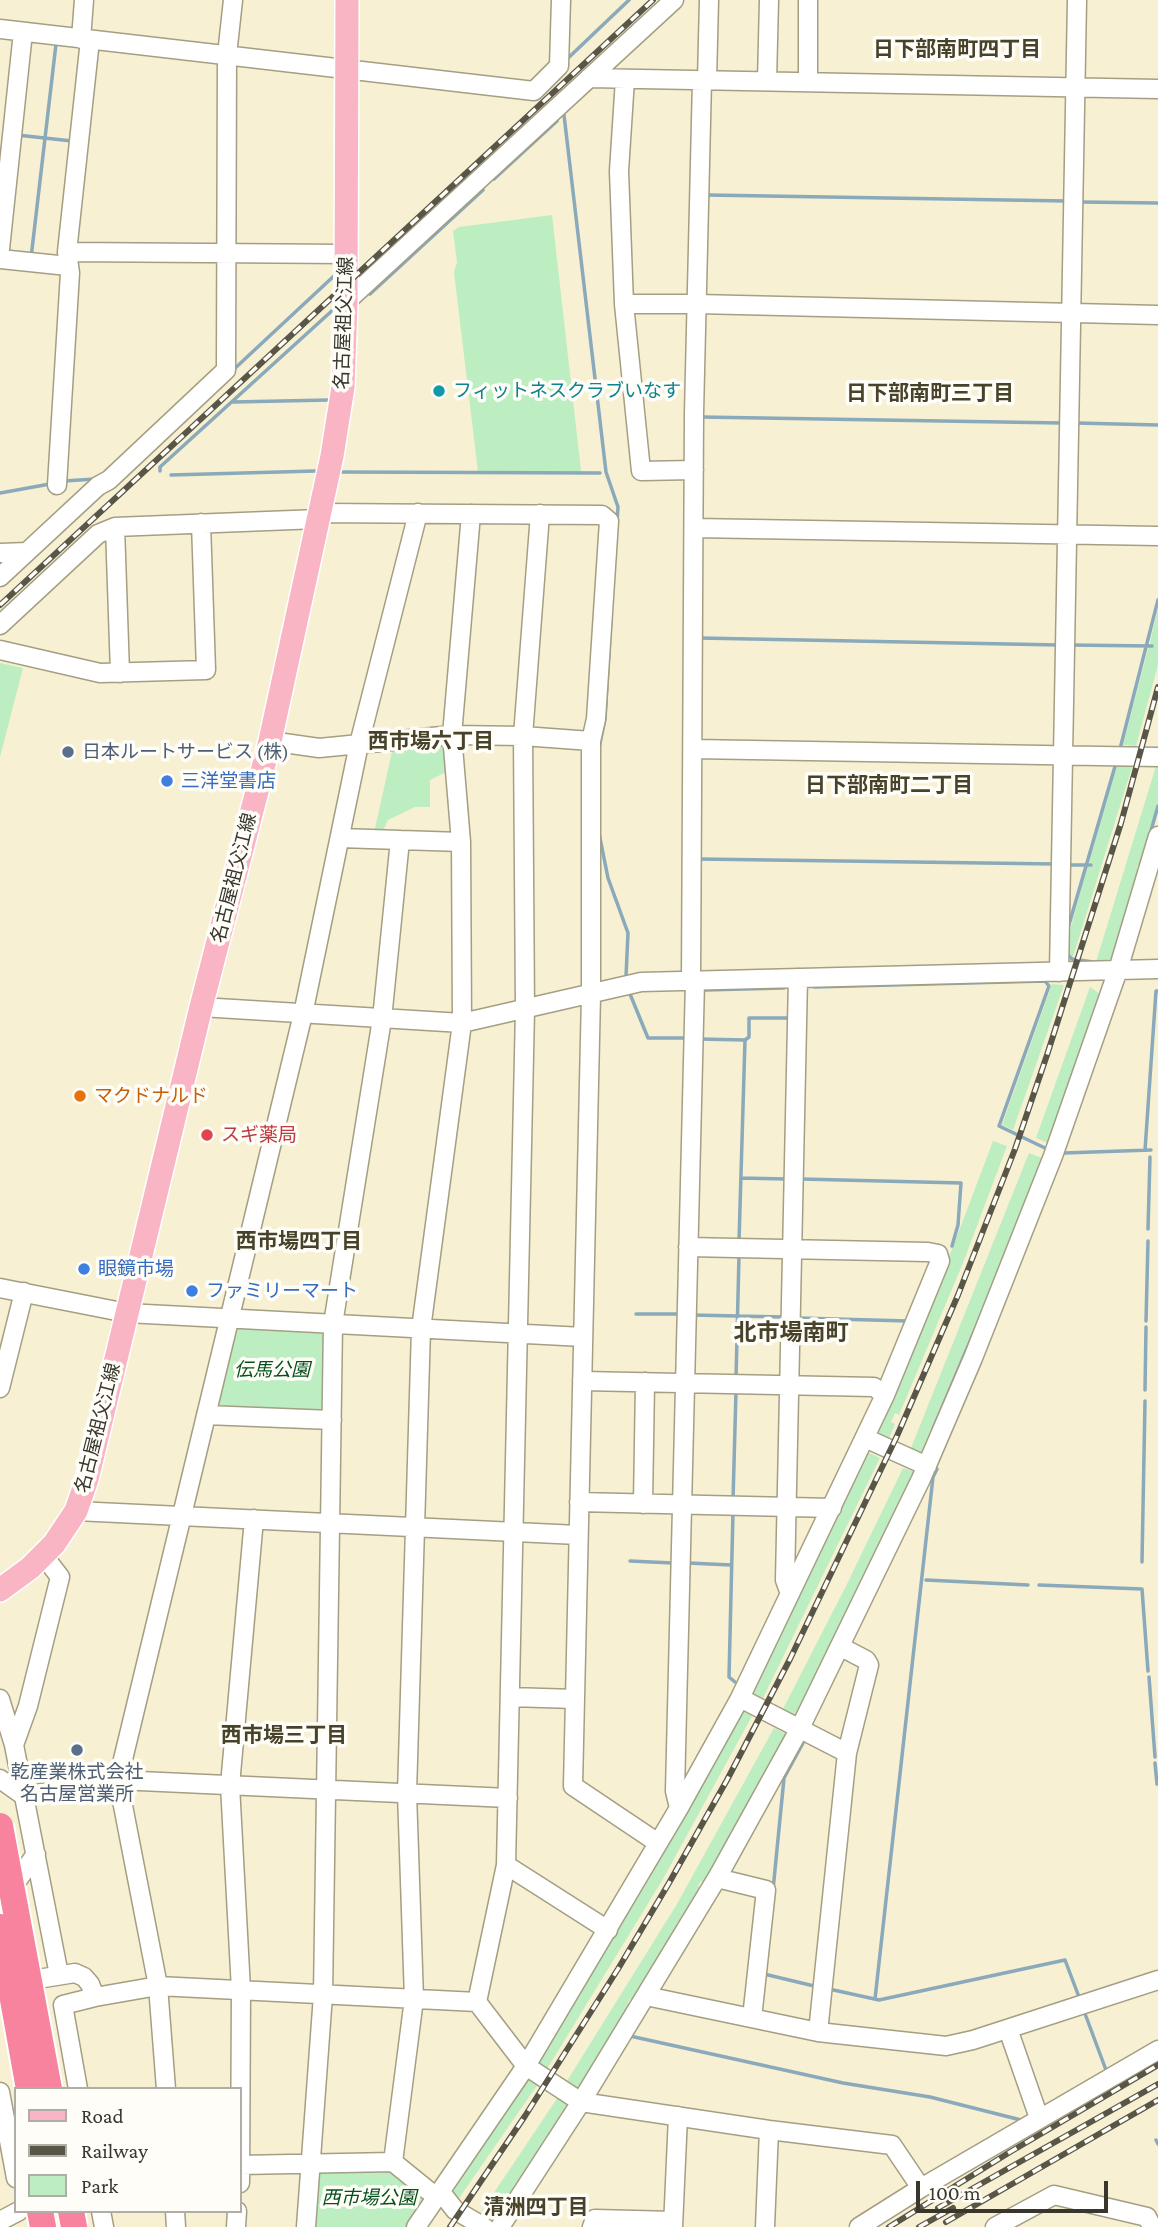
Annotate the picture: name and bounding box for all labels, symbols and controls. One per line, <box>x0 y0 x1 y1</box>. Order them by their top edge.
district label: 日下部南町四丁目 <box>873 37 1041 63</box>
street label: 名古屋祖父江線 <box>330 256 358 390</box>
place label: フィットネスクラブいなす <box>453 380 681 402</box>
district label: 日下部南町三丁目 <box>846 381 1014 407</box>
marker: フィットネスクラブいなす <box>431 383 447 399</box>
district label: 西市場六丁目 <box>368 729 494 755</box>
place label: 日本ルートサービス (株) <box>82 741 289 763</box>
marker: 日本ルートサービス (株) <box>60 744 76 760</box>
place label: 三洋堂書店 <box>181 770 276 792</box>
marker: 三洋堂書店 <box>159 773 175 789</box>
district label: 日下部南町二丁目 <box>805 773 973 799</box>
street label: 名古屋祖父江線 <box>207 811 261 945</box>
place label: マクドナルド <box>94 1085 208 1107</box>
marker: マクドナルド <box>72 1088 88 1104</box>
place label: スギ薬局 <box>221 1124 297 1146</box>
marker: スギ薬局 <box>199 1127 215 1143</box>
district label: 西市場四丁目 <box>236 1229 362 1255</box>
place label: 眼鏡市場 <box>98 1258 174 1280</box>
marker: 眼鏡市場 <box>76 1261 92 1277</box>
place label: ファミリーマート <box>206 1280 358 1302</box>
marker: ファミリーマート <box>184 1283 200 1299</box>
district label: 北市場南町 <box>734 1319 848 1347</box>
park label: 伝馬公園 <box>234 1359 310 1381</box>
street label: 名古屋祖父江線 <box>71 1361 125 1495</box>
district label: 西市場三丁目 <box>221 1723 347 1749</box>
marker: 乾産業株式会社 名古屋営業所 <box>69 1742 85 1758</box>
place label: 乾産業株式会社 名古屋営業所 <box>11 1761 143 1805</box>
legend <box>14 2087 242 2213</box>
text: Road <box>81 2104 124 2128</box>
text: Railway <box>81 2139 148 2163</box>
scale bar <box>920 2168 1112 2212</box>
text: Park <box>81 2174 118 2198</box>
text: 100 m <box>929 2181 981 2205</box>
park label: 西市場公園 <box>322 2187 416 2209</box>
district label: 清洲四丁目 <box>484 2195 588 2221</box>

